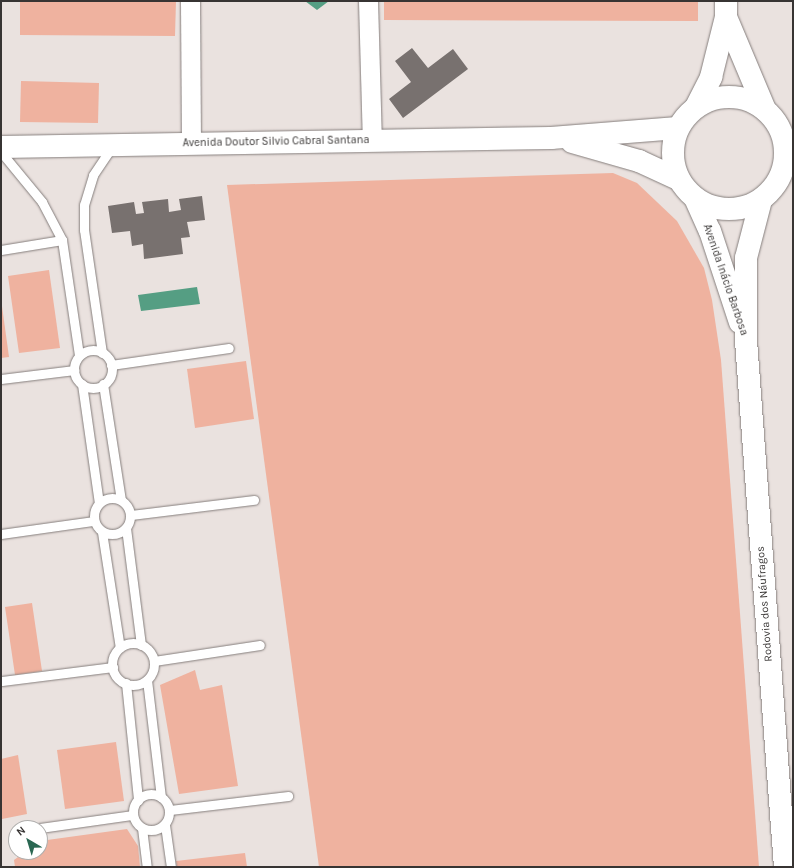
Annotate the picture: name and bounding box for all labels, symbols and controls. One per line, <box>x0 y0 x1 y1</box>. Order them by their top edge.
street label: Avenida Doutor Silvio Cabral Santana <box>183 134 369 150</box>
street label: Avenida Inácio Barbosa <box>700 223 750 337</box>
street label: Rodovia dos Náufragos <box>754 546 776 662</box>
north arrow <box>8 820 48 860</box>
text: N <box>14 823 28 838</box>

